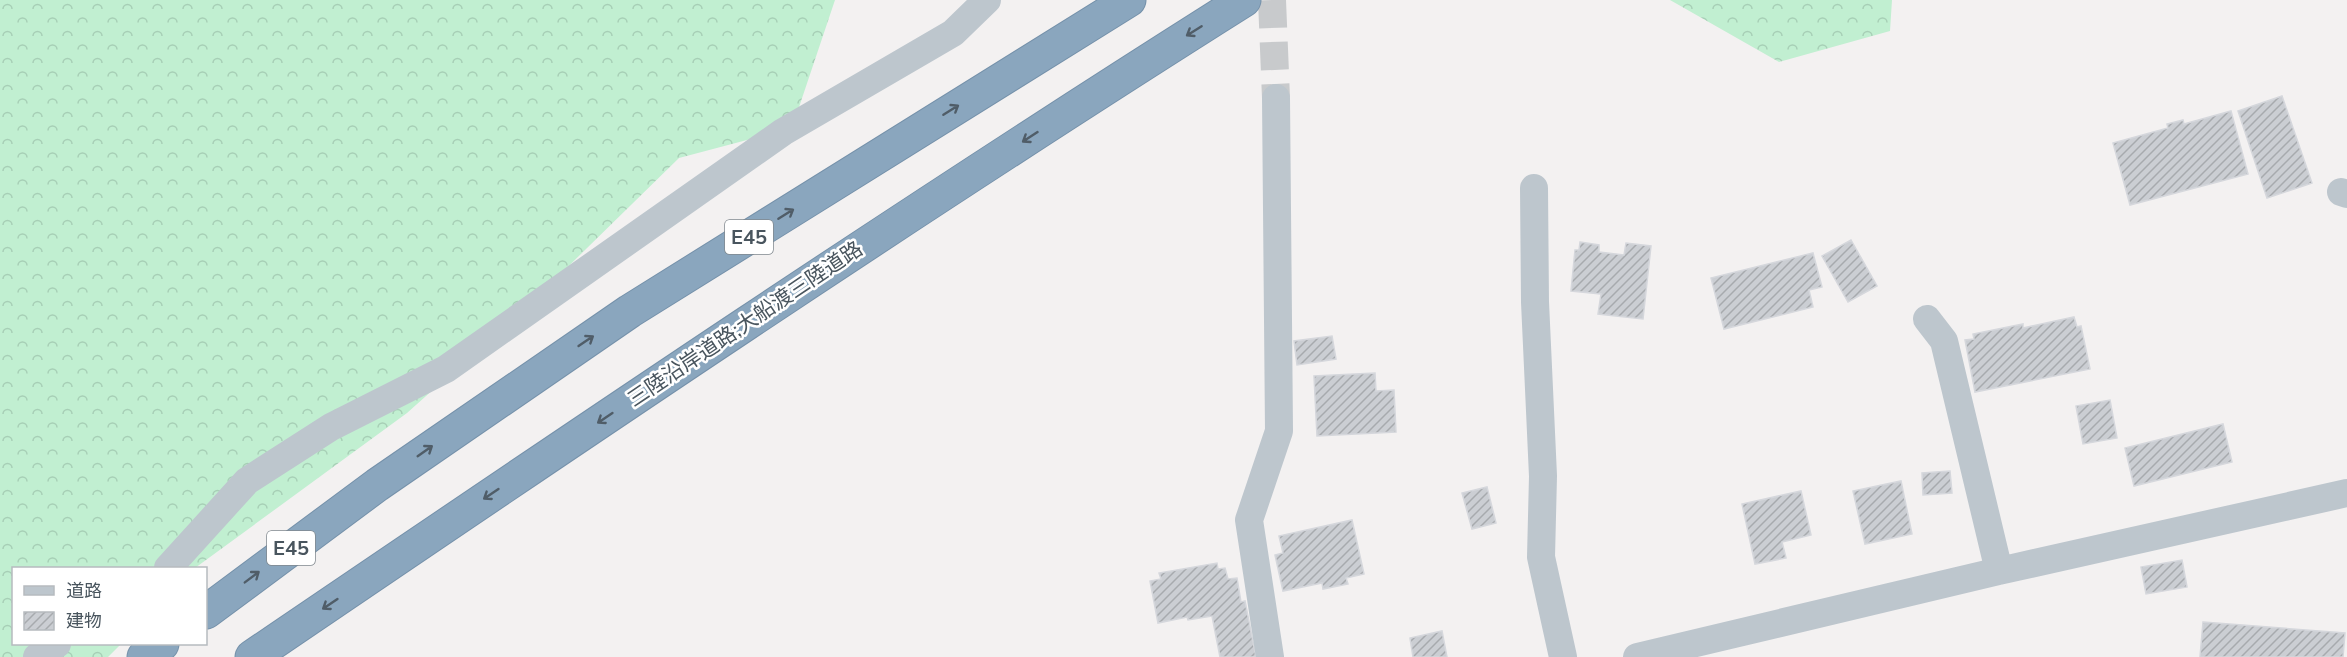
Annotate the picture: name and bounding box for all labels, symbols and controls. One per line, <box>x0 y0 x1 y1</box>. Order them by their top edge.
one-way arrow <box>1186 26 1203 38</box>
one-way arrow <box>942 104 959 116</box>
one-way arrow <box>1022 131 1039 143</box>
one-way arrow <box>777 208 793 220</box>
road number: E45 <box>725 220 773 254</box>
street label: 三陸沿岸道路;大船渡三陸道路 <box>622 235 867 412</box>
one-way arrow <box>577 335 593 347</box>
one-way arrow <box>596 411 613 424</box>
one-way arrow <box>416 445 432 457</box>
one-way arrow <box>483 488 500 500</box>
road number: E45 <box>267 531 315 565</box>
legend <box>12 567 207 645</box>
one-way arrow <box>244 570 260 583</box>
text: 道路 <box>66 579 102 602</box>
one-way arrow <box>322 598 338 610</box>
text: 建物 <box>66 609 102 632</box>

